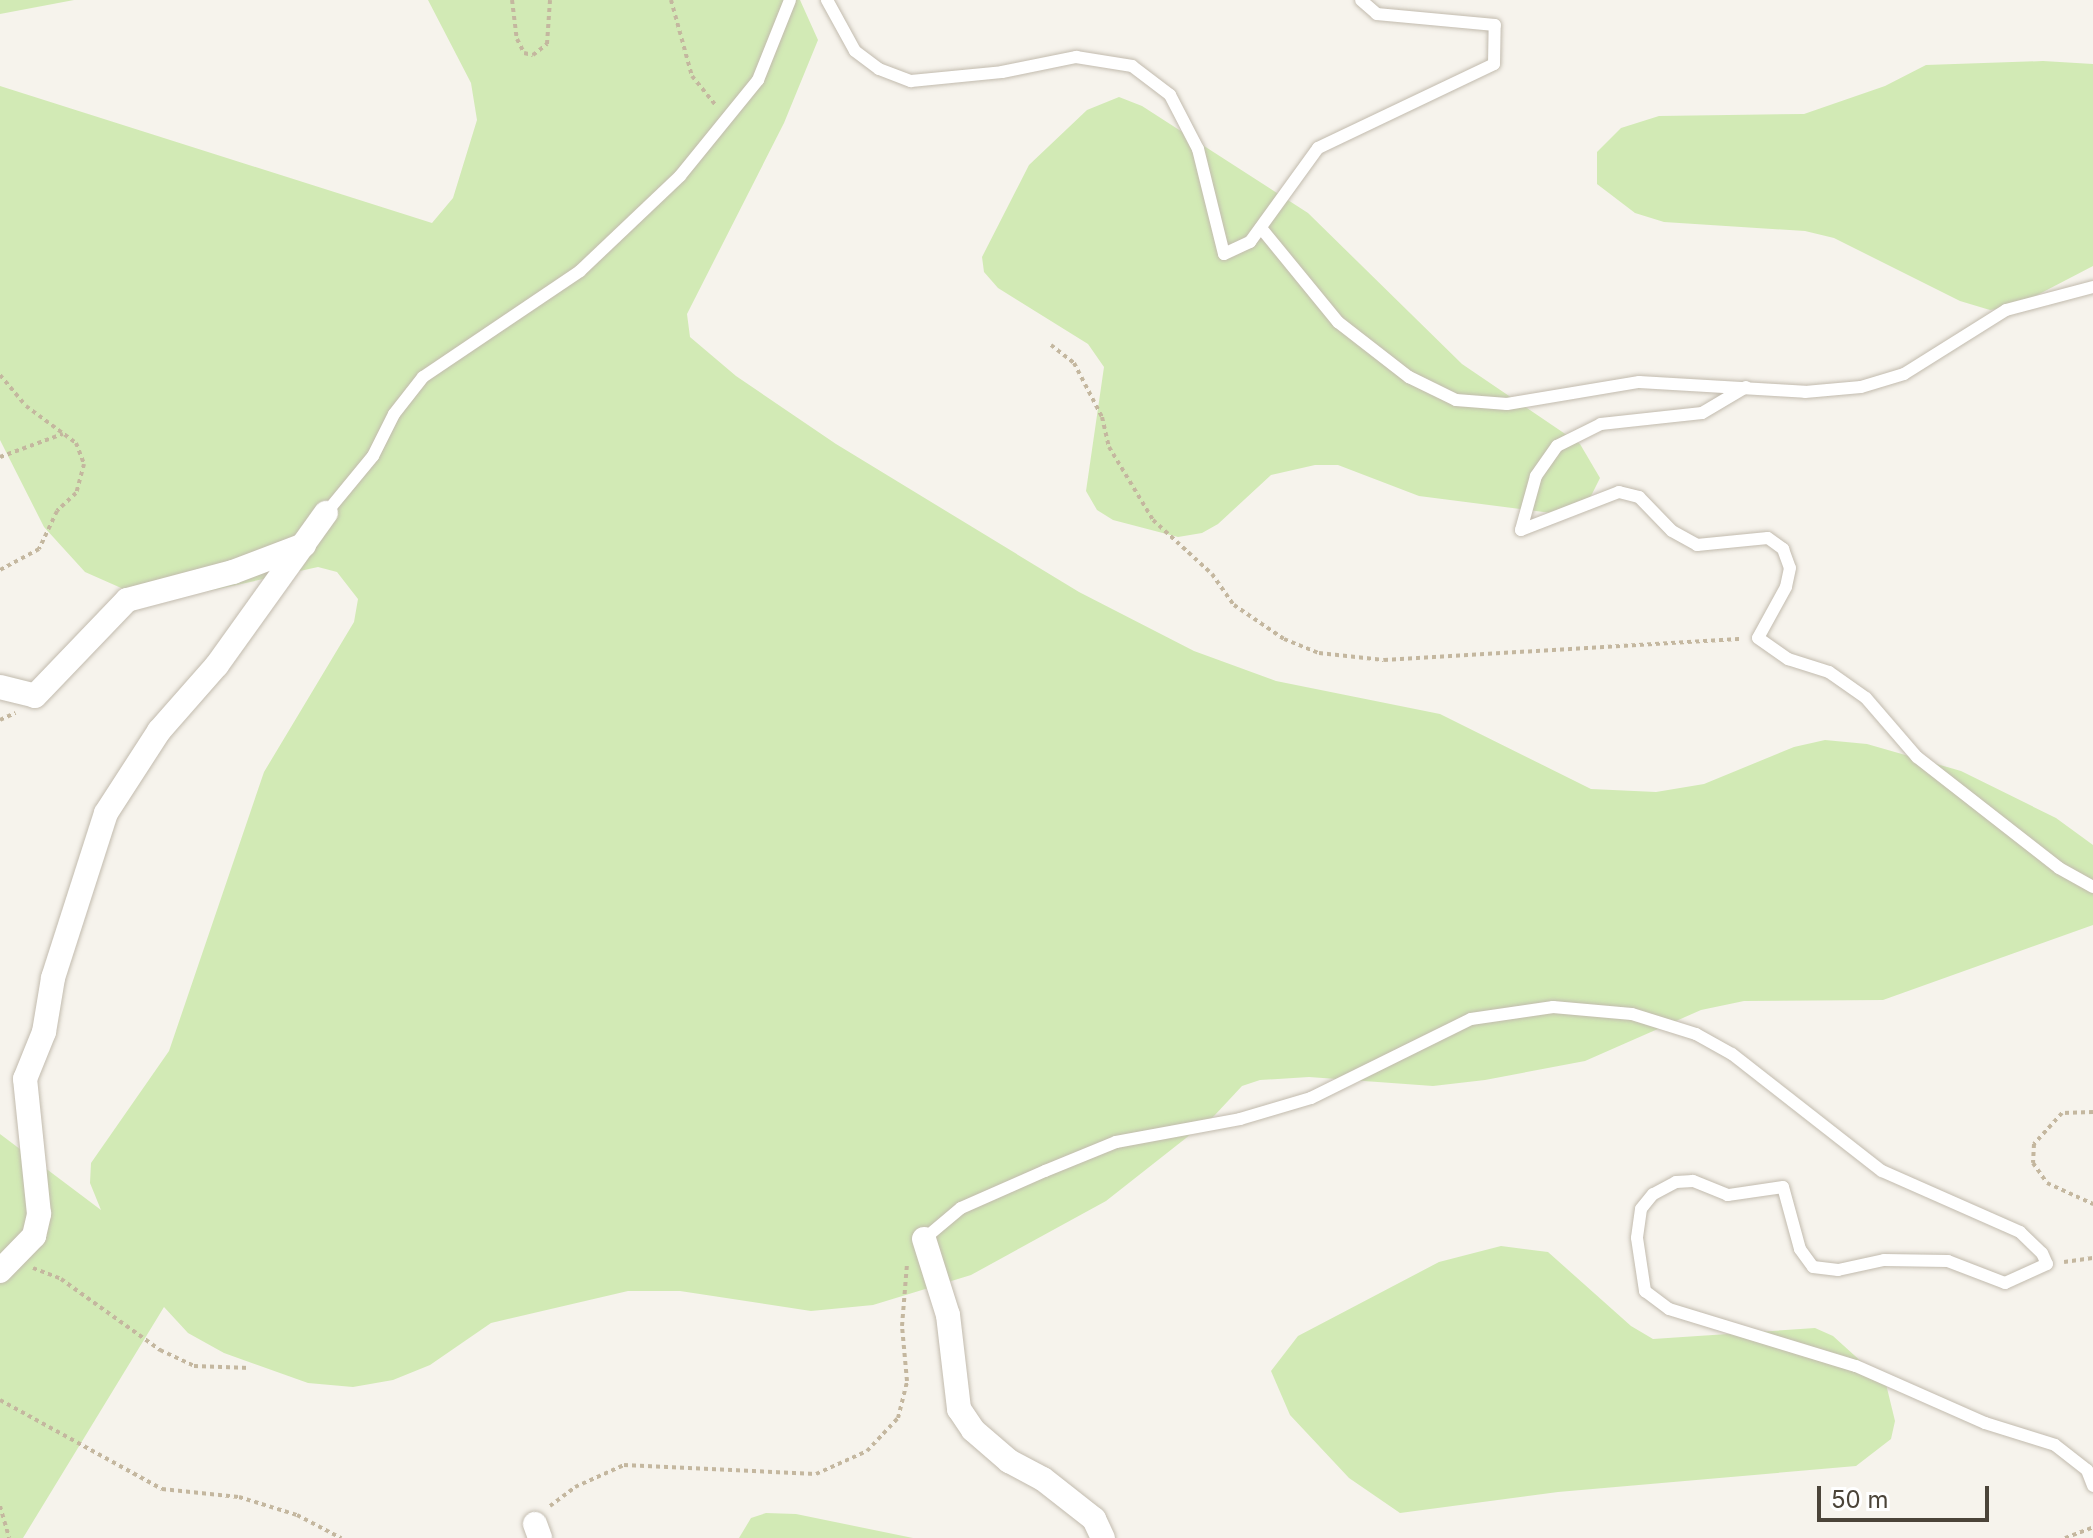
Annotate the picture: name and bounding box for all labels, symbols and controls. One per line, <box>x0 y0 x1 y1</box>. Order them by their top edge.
scale bar <box>1821 1470 1993 1520</box>
text: 50 m <box>1831 1485 1889 1514</box>

